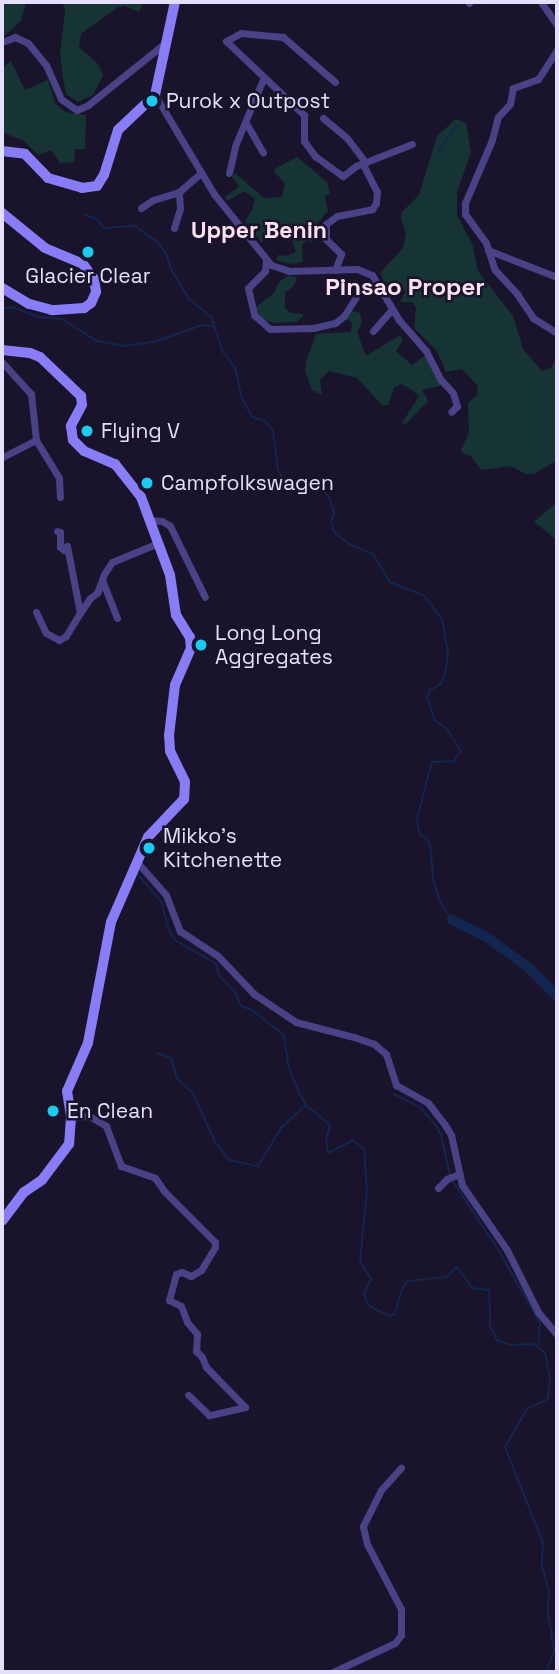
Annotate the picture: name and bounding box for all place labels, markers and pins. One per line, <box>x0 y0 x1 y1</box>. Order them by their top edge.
place label: Purok x Outpost <box>166 88 330 114</box>
marker: Purok x Outpost <box>144 93 160 109</box>
marker: Glacier Clear <box>80 244 96 260</box>
place label: Glacier Clear <box>25 263 151 289</box>
place label: Flying V <box>101 418 180 444</box>
marker: Flying V <box>79 423 95 439</box>
place label: Campfolkswagen <box>161 470 334 496</box>
marker: Campfolkswagen <box>139 475 155 491</box>
place label: Long Long Aggregates <box>215 620 333 670</box>
marker: Long Long Aggregates <box>193 637 209 653</box>
place label: Mikko's Kitchenette <box>163 823 282 873</box>
marker: Mikko's Kitchenette <box>141 840 157 856</box>
place label: En Clean <box>67 1098 153 1124</box>
marker: En Clean <box>45 1103 61 1119</box>

